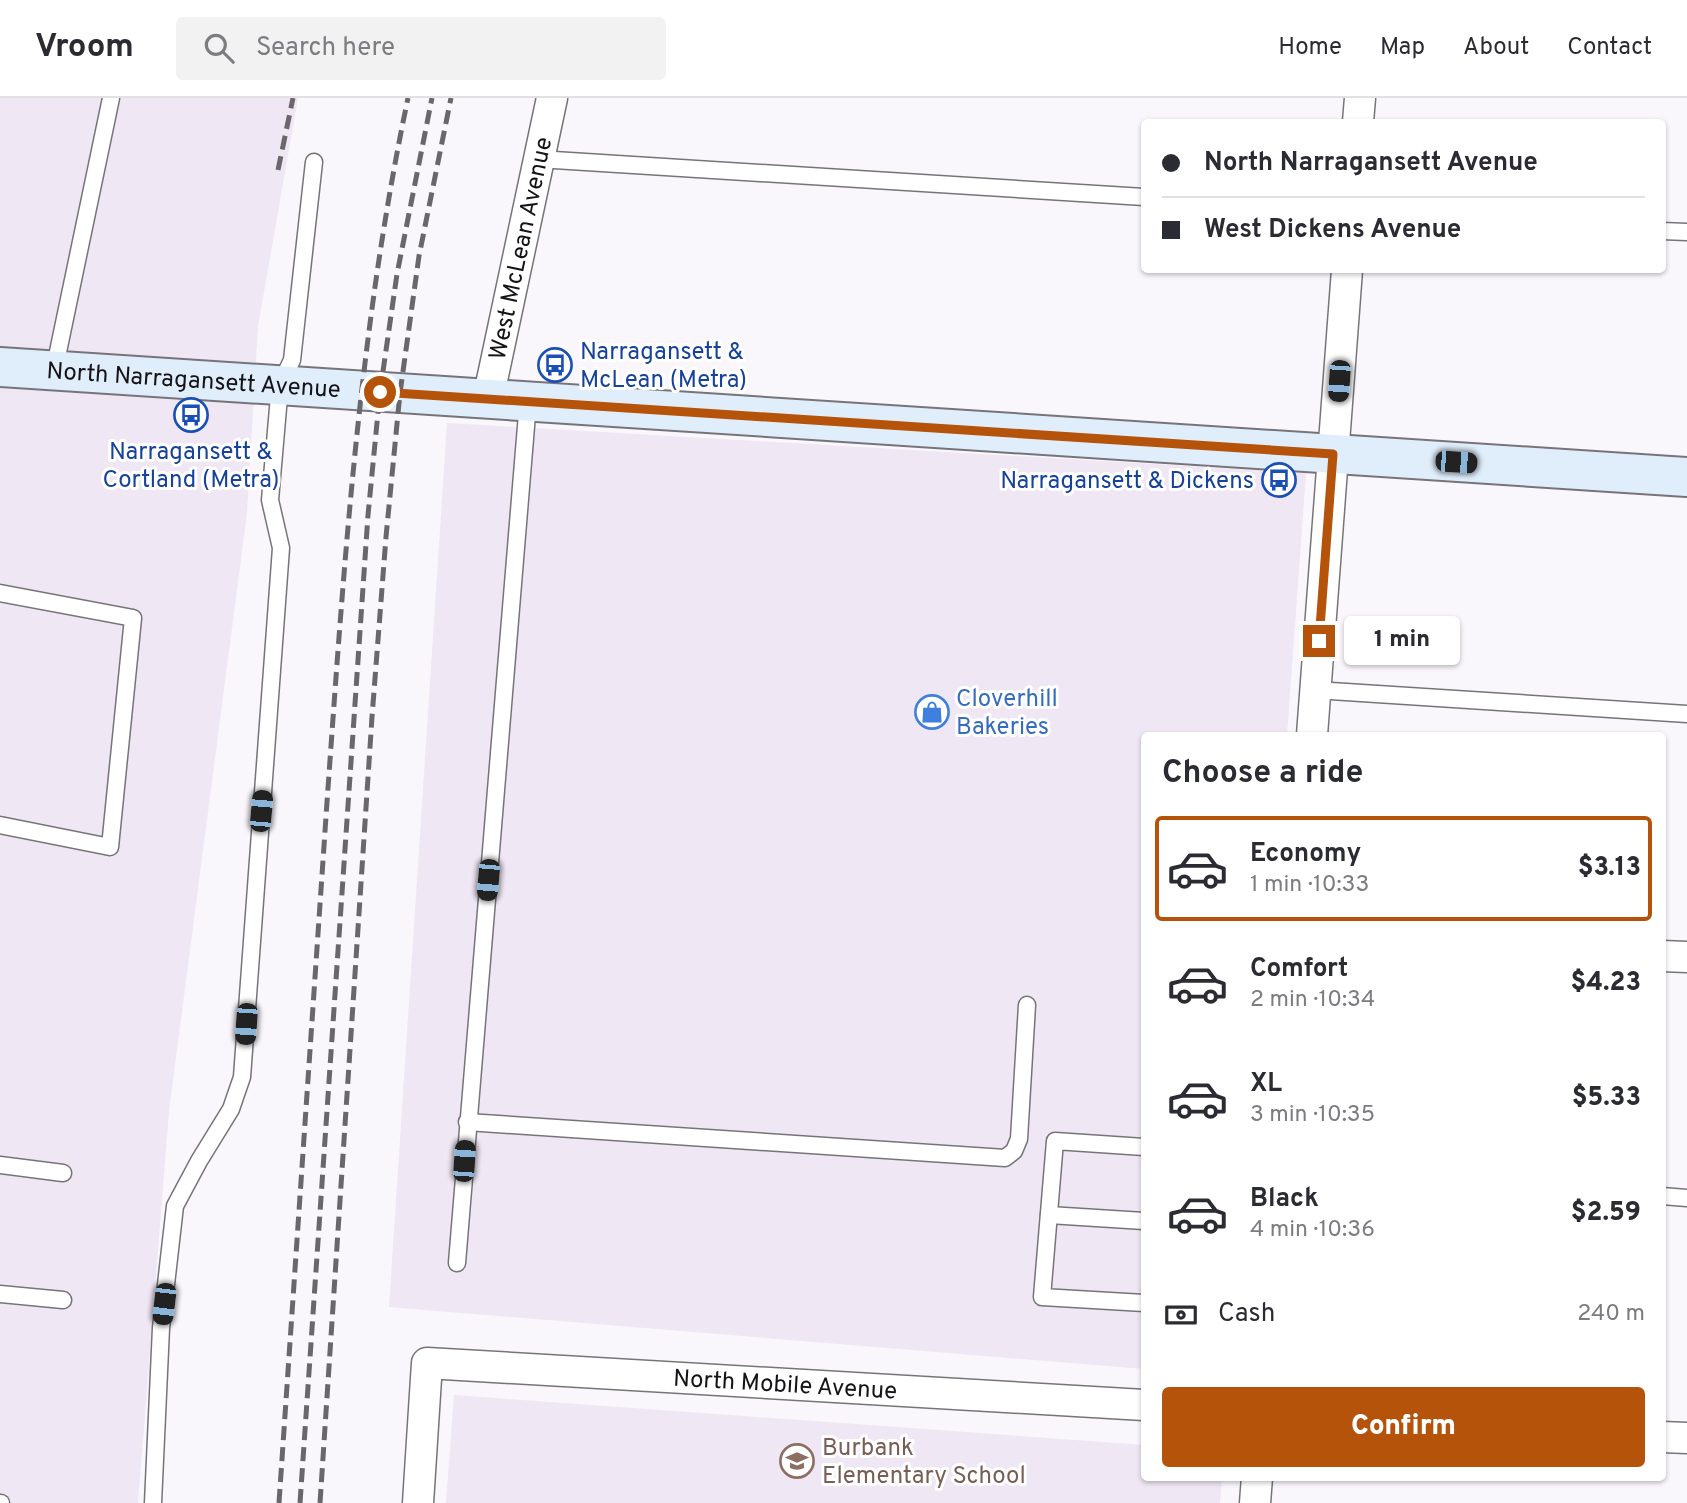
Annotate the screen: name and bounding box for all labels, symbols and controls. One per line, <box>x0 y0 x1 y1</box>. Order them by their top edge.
search box <box>176 17 666 80</box>
text: Vroom <box>35 27 134 69</box>
icon: search <box>200 29 238 67</box>
text: Search here <box>256 32 395 65</box>
text: Home <box>1278 33 1342 63</box>
text: Map <box>1380 33 1425 63</box>
text: About <box>1463 33 1529 63</box>
text: Contact <box>1567 33 1652 63</box>
street label: West McLean Avenue <box>484 135 560 363</box>
text: North Narragansett Avenue <box>1204 147 1538 180</box>
text: West Dickens Avenue <box>1204 214 1461 247</box>
place label: Narragansett & McLean (Metra) <box>580 338 747 396</box>
bus stop icon: Narragansett & McLean (Metra) <box>536 346 574 384</box>
street label: North Narragansett Avenue <box>45 357 341 406</box>
car <box>1328 359 1351 403</box>
route start <box>364 376 396 408</box>
bus stop icon: Narragansett & Cortland (Metra) <box>172 396 210 434</box>
place label: Narragansett & Cortland (Metra) <box>103 438 279 496</box>
car <box>1435 450 1478 474</box>
bus stop icon: Narragansett & Dickens <box>1260 461 1298 499</box>
place label: Narragansett & Dickens <box>1000 467 1254 497</box>
callout: 1 min <box>1344 616 1459 666</box>
route end <box>1303 625 1335 657</box>
text: 1 min <box>1374 626 1430 655</box>
place label: Cloverhill Bakeries <box>956 685 1058 743</box>
shop icon: Cloverhill Bakeries <box>913 693 951 731</box>
text: Choose a ride <box>1162 754 1363 794</box>
car <box>249 789 274 833</box>
icon: car <box>1166 837 1229 900</box>
text: Economy <box>1250 838 1361 871</box>
text: $3.13 <box>1578 852 1641 885</box>
car <box>476 858 501 902</box>
text: 1 min · 10:33 <box>1250 871 1369 900</box>
icon: car <box>1166 952 1229 1015</box>
text: Comfort <box>1250 953 1348 986</box>
text: $4.23 <box>1570 967 1641 1000</box>
text: 2 min · 10:34 <box>1250 986 1375 1015</box>
car <box>235 1002 258 1046</box>
icon: car <box>1166 1067 1229 1130</box>
text: XL <box>1250 1068 1282 1101</box>
text: $5.33 <box>1572 1082 1641 1115</box>
text: 3 min · 10:35 <box>1250 1101 1375 1130</box>
car <box>453 1139 476 1183</box>
icon: car <box>1166 1182 1229 1245</box>
text: Black <box>1250 1183 1319 1216</box>
text: $2.59 <box>1571 1197 1641 1230</box>
text: 4 min · 10:36 <box>1250 1216 1375 1245</box>
car <box>152 1282 177 1326</box>
icon: cash <box>1162 1296 1200 1334</box>
text: Cash <box>1218 1298 1275 1331</box>
text: 240 m <box>1577 1300 1645 1329</box>
street label: North Mobile Avenue <box>672 1364 898 1408</box>
button: Confirm <box>1162 1387 1645 1467</box>
place label: Burbank Elementary School <box>822 1434 1026 1492</box>
school or university icon: Burbank Elementary School <box>778 1442 816 1480</box>

